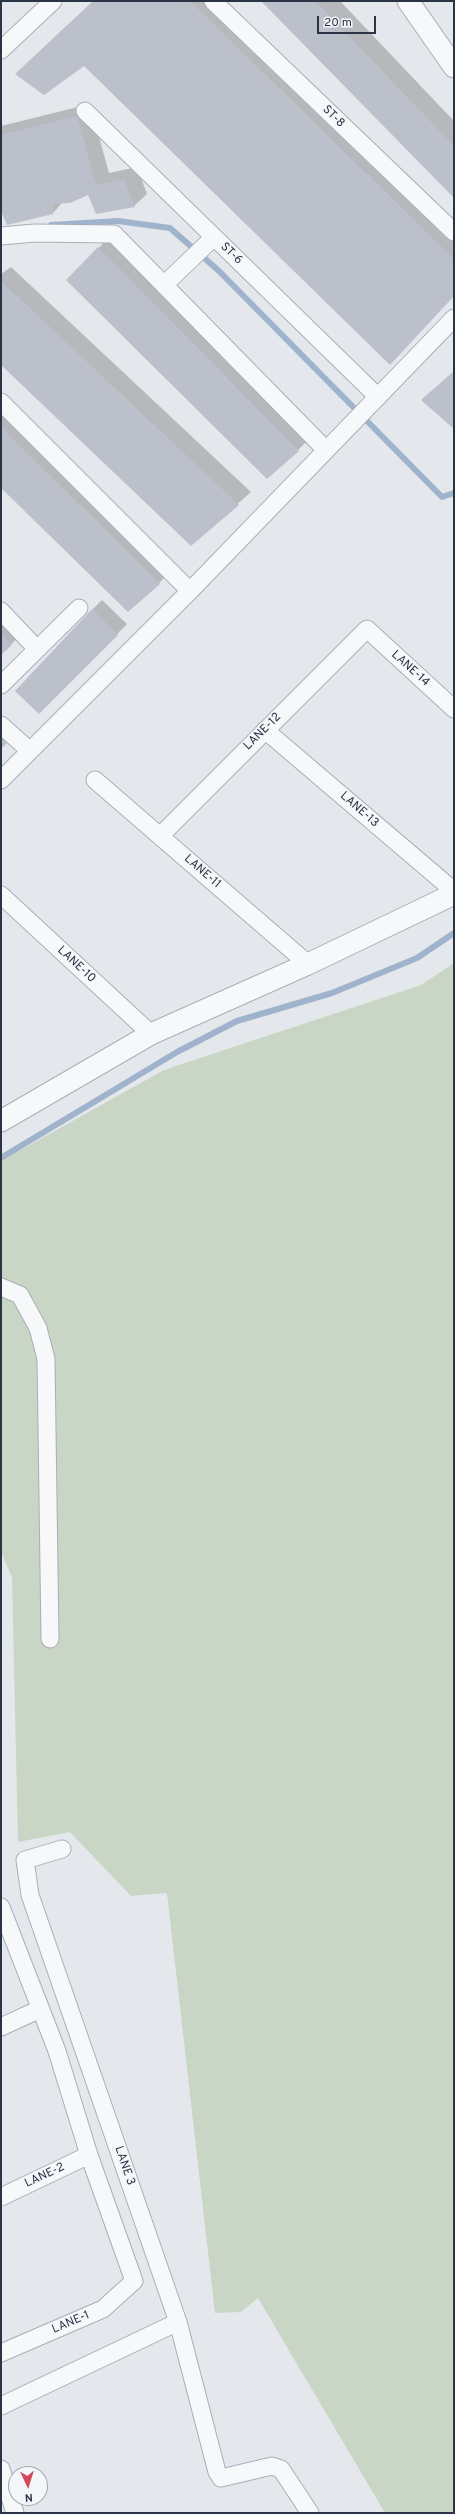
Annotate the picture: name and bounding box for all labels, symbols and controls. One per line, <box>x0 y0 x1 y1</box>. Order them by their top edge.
scale bar <box>319 8 378 34</box>
text: 20 m <box>324 15 352 31</box>
street label: ST-8 <box>319 103 347 131</box>
street label: ST-6 <box>217 240 245 268</box>
street label: LANE-14 <box>388 648 432 690</box>
street label: LANE-12 <box>241 710 285 754</box>
street label: LANE-13 <box>337 789 381 831</box>
street label: LANE-11 <box>181 852 223 892</box>
street label: LANE-10 <box>54 944 98 986</box>
street label: LANE 3 <box>111 2145 137 2187</box>
street label: LANE-2 <box>23 2161 67 2191</box>
street label: LANE-1 <box>50 2309 92 2337</box>
north arrow <box>8 2466 48 2506</box>
text: N <box>24 2490 33 2504</box>

